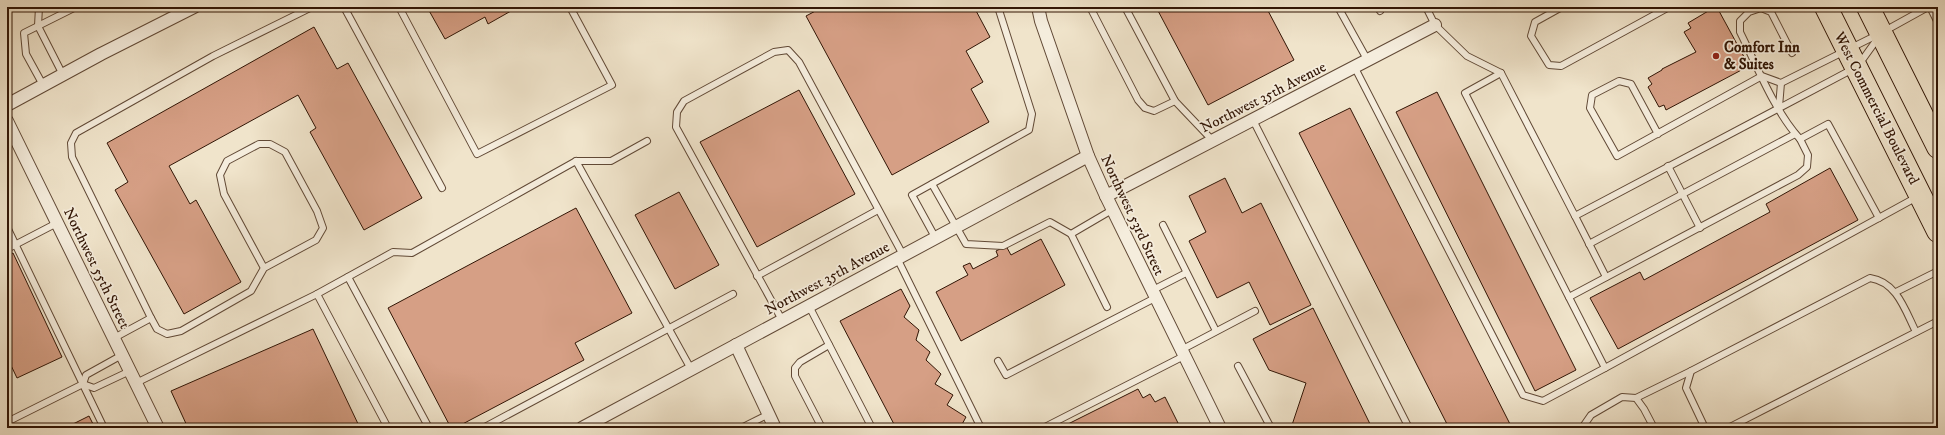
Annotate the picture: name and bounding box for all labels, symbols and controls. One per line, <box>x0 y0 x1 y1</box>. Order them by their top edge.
street label: West Commercial Boulevard <box>1829 28 1924 188</box>
place label: Comfort Inn & Suites <box>1724 38 1800 74</box>
marker: Comfort Inn & Suites <box>1711 51 1721 61</box>
street label: Northwest 35th Avenue <box>1197 58 1329 137</box>
street label: Northwest 53rd Street <box>1096 152 1169 279</box>
street label: Northwest 55th Street <box>59 205 134 332</box>
street label: Northwest 35th Avenue <box>762 238 893 319</box>

